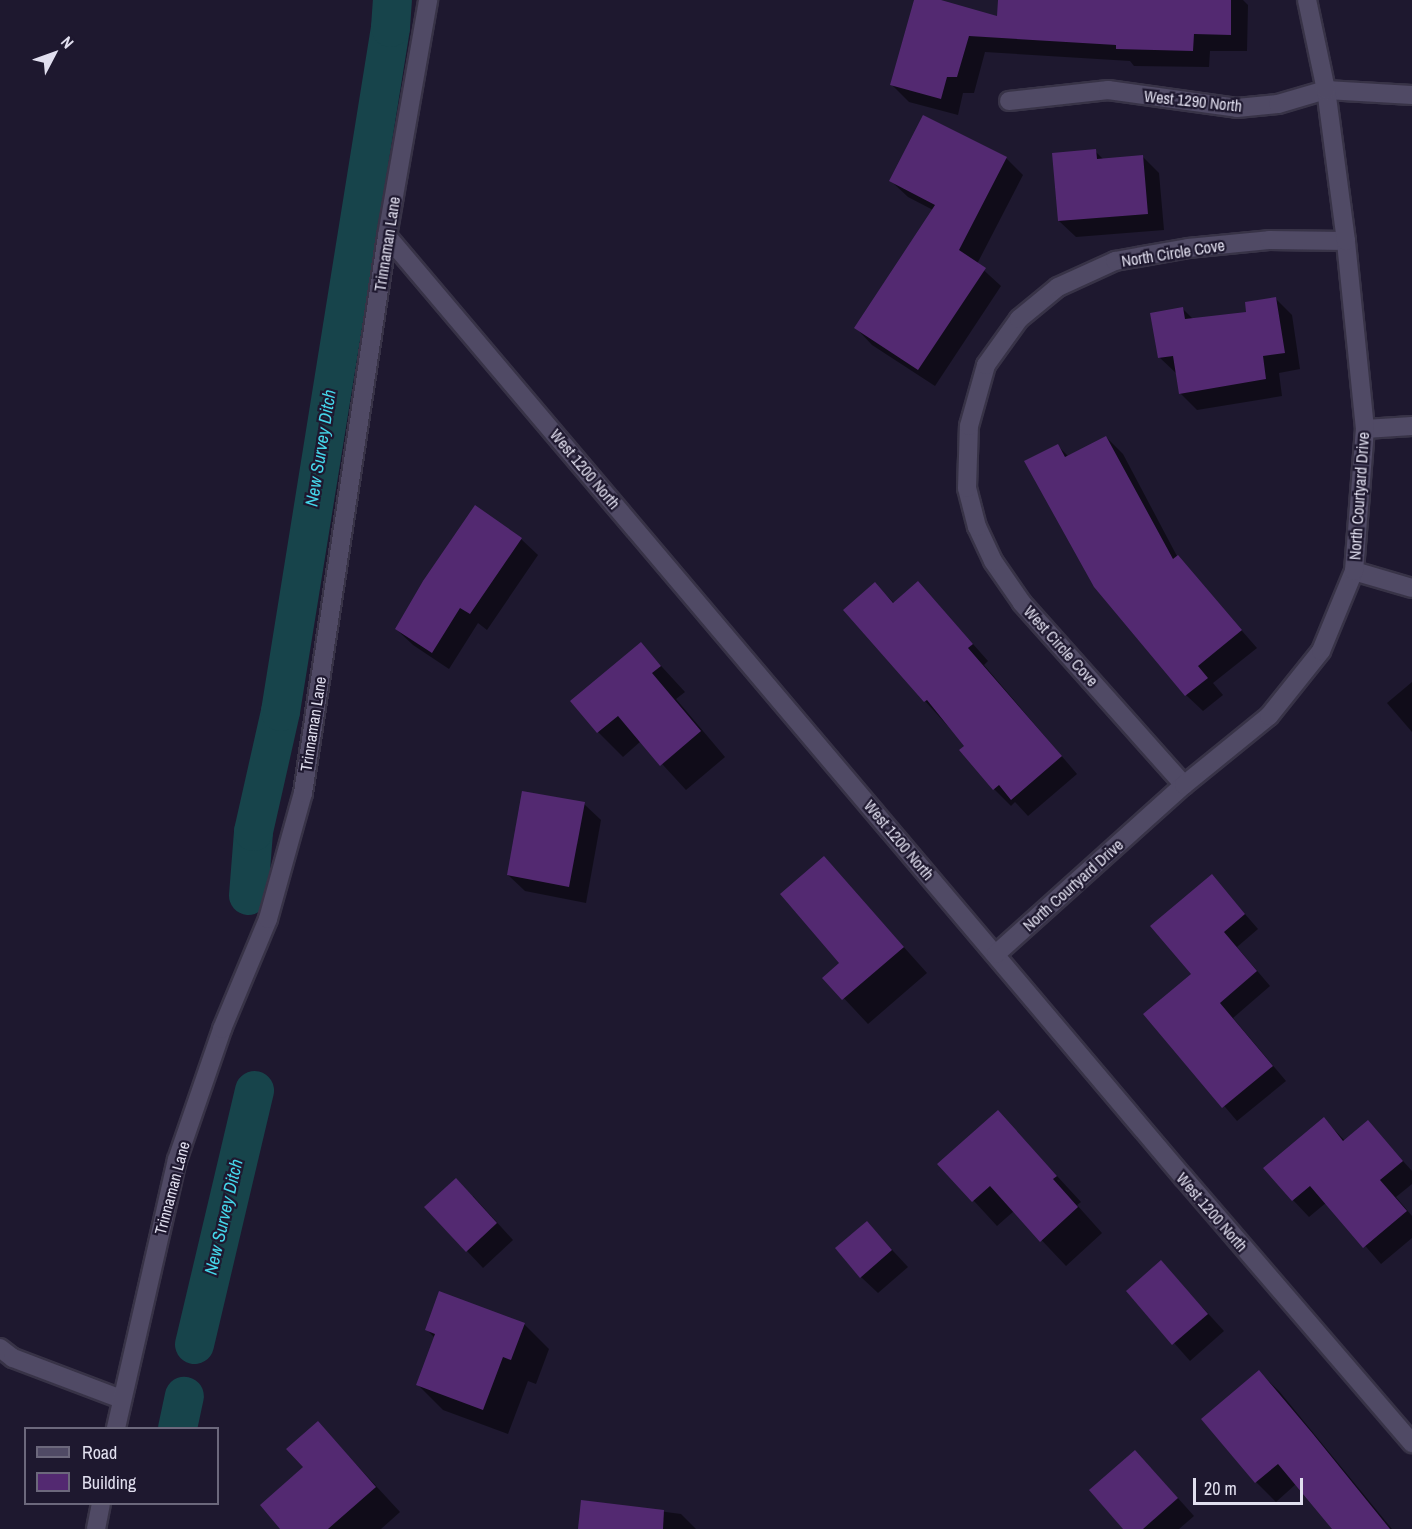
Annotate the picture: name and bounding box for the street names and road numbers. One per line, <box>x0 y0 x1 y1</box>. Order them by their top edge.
street label: West 1290 North <box>1143 86 1243 116</box>
street label: Trinnaman Lane <box>370 195 404 293</box>
street label: North Circle Cove <box>1120 235 1226 271</box>
street label: West 1200 North <box>546 425 624 513</box>
street label: North Courtyard Drive <box>1345 431 1373 561</box>
street label: West Circle Cove <box>1020 602 1102 690</box>
street label: Trinnaman Lane <box>296 675 330 773</box>
street label: West 1200 North <box>860 796 938 884</box>
street label: North Courtyard Drive <box>1019 835 1127 935</box>
street label: Trinnaman Lane <box>150 1139 194 1237</box>
street label: West 1200 North <box>1173 1169 1251 1255</box>

